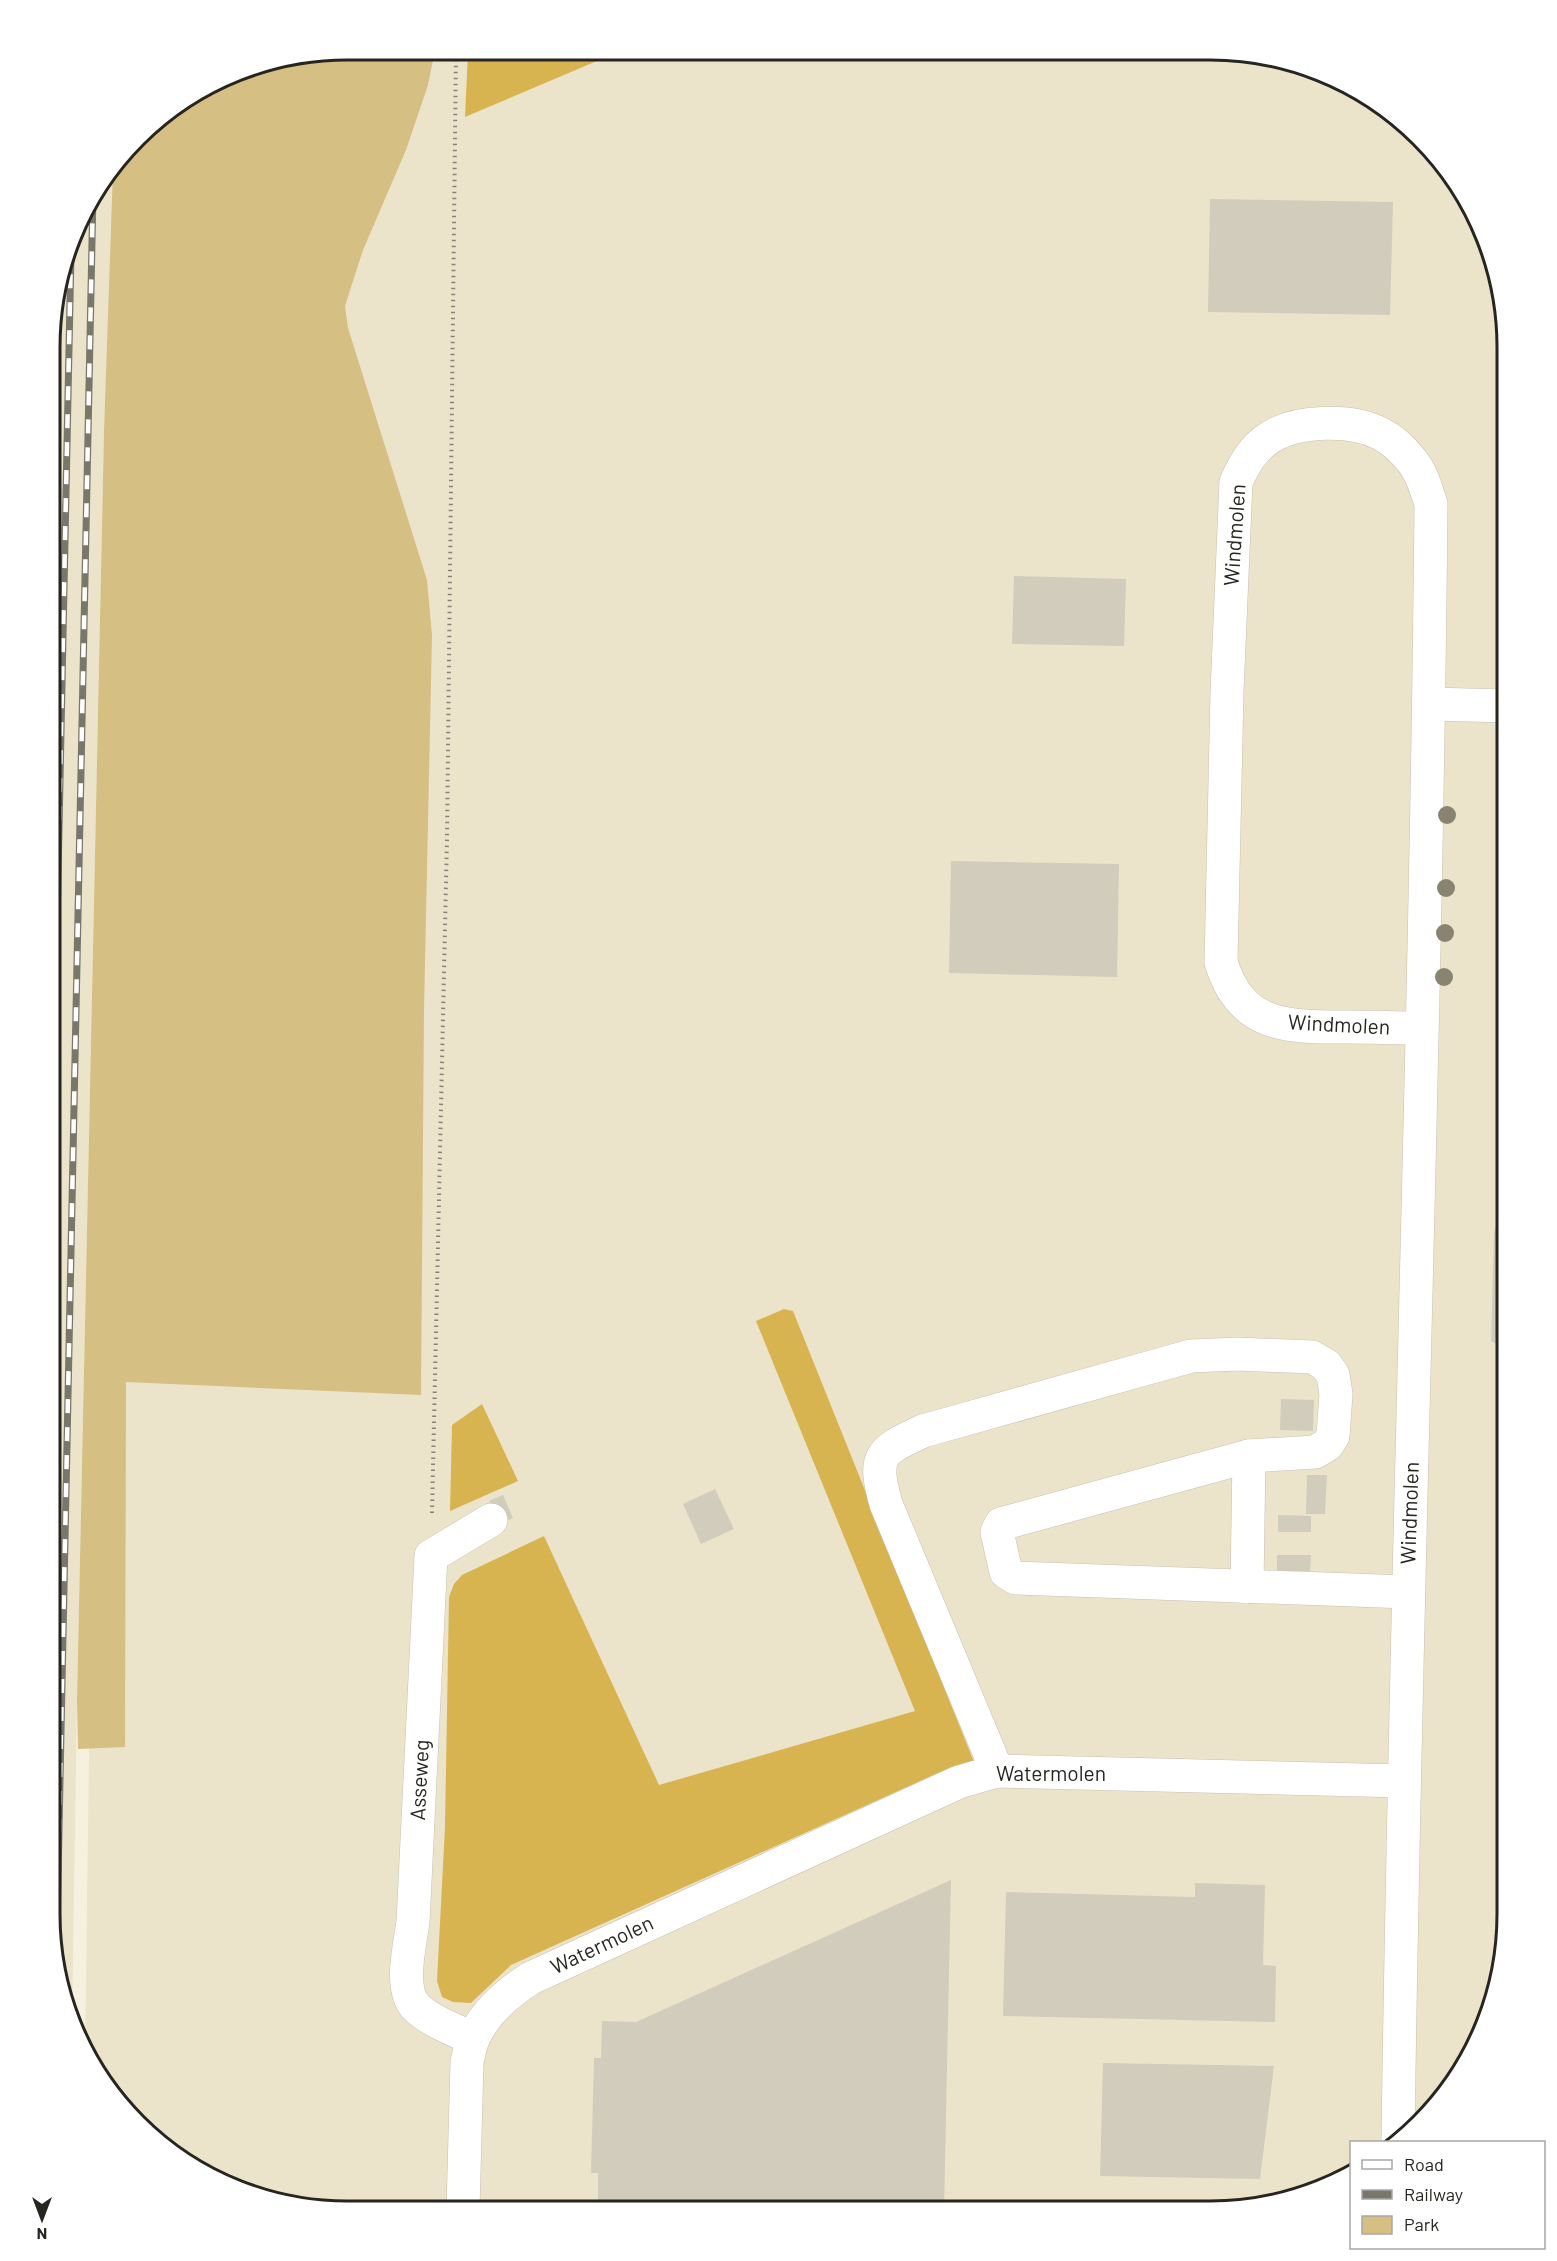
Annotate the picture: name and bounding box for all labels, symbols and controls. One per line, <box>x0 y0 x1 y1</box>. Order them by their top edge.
street label: Windmolen <box>1217 483 1250 587</box>
street label: Windmolen <box>1287 1008 1391 1039</box>
street label: Windmolen <box>1394 1461 1423 1565</box>
street label: Asseweg <box>404 1739 433 1821</box>
street label: Watermolen <box>996 1760 1106 1785</box>
street label: Watermolen <box>546 1909 657 1978</box>
legend <box>1350 2141 1545 2249</box>
text: Road <box>1404 2153 1444 2175</box>
text: Railway <box>1404 2183 1463 2205</box>
north arrow <box>12 2189 72 2249</box>
text: Park <box>1404 2213 1439 2235</box>
text: N <box>37 2225 47 2244</box>

